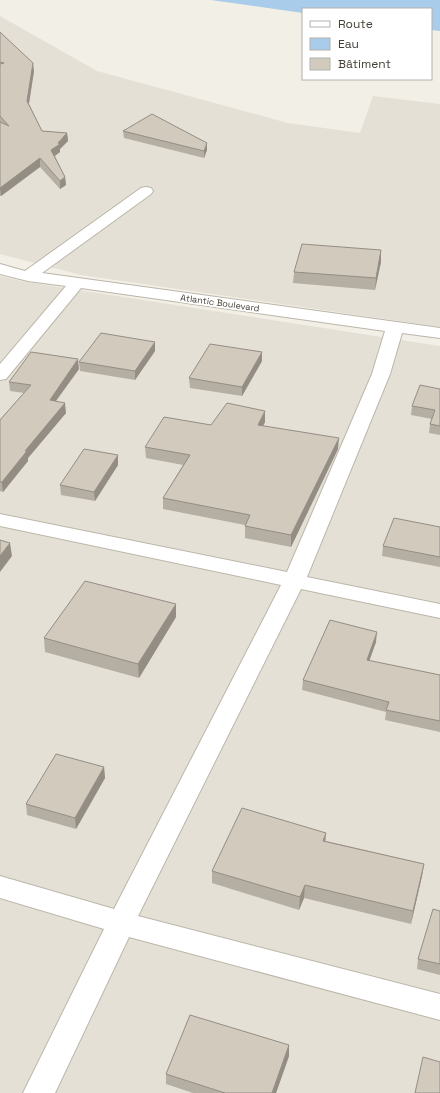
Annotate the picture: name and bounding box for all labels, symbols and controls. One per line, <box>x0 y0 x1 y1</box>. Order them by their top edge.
legend <box>302 8 432 80</box>
text: Route <box>338 16 373 32</box>
text: Eau <box>338 36 359 52</box>
text: Bâtiment <box>338 56 391 72</box>
street label: Atlantic Boulevard <box>180 292 261 315</box>

